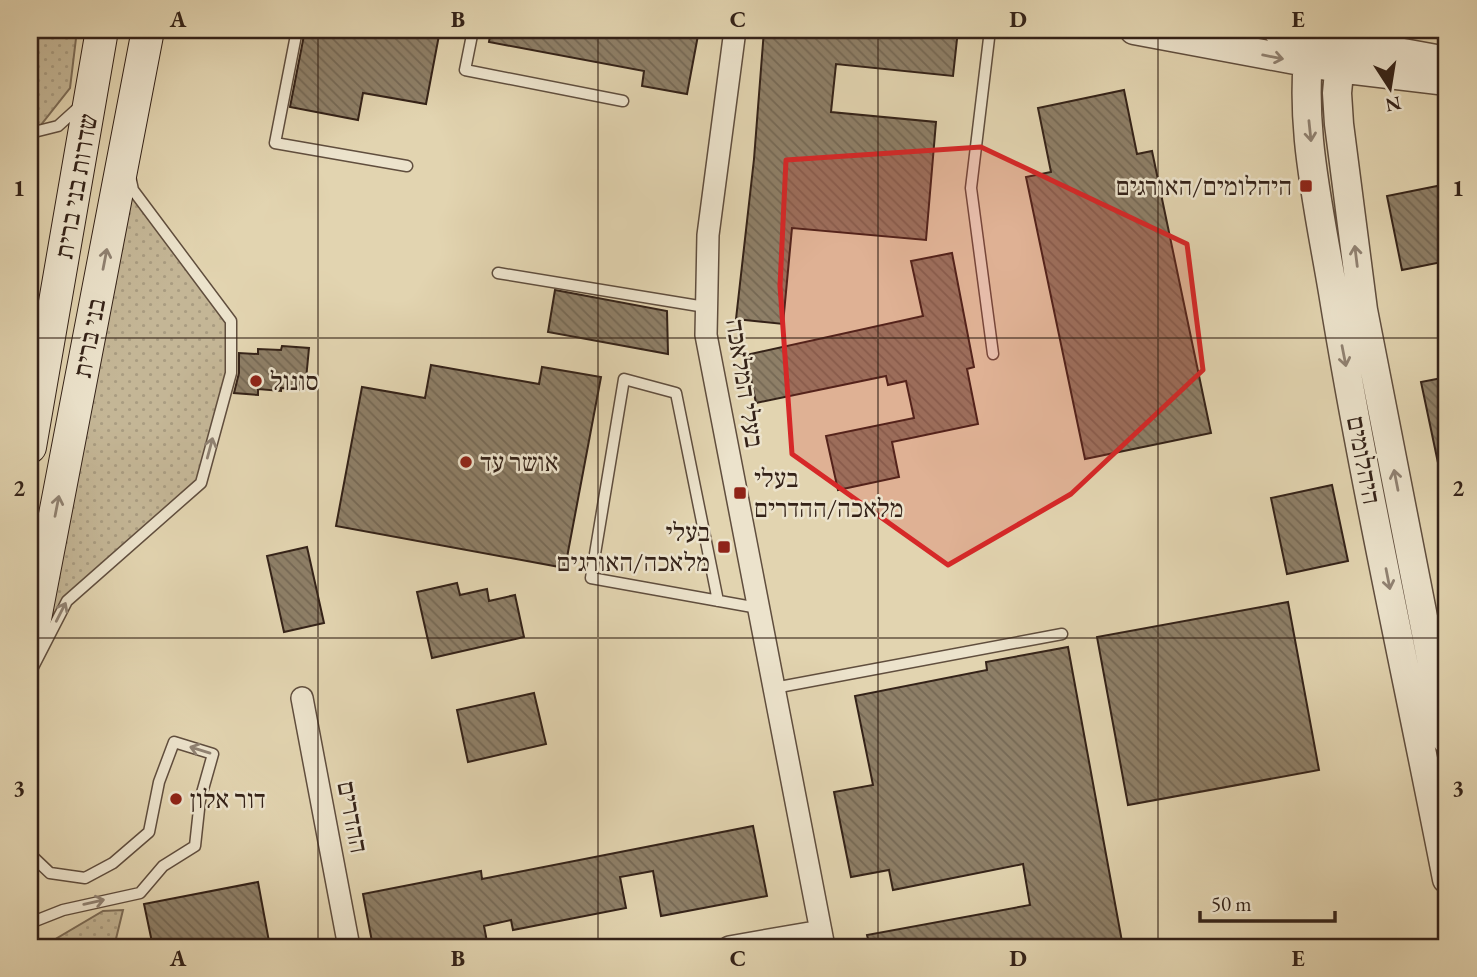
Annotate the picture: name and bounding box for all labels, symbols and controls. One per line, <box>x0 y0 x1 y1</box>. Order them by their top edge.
text: A <box>169 4 187 34</box>
text: B <box>451 4 465 34</box>
text: C <box>730 4 746 34</box>
text: D <box>1009 4 1027 34</box>
text: E <box>1291 4 1305 34</box>
one-way arrow <box>1261 50 1284 64</box>
north arrow <box>1354 52 1424 122</box>
text: N <box>1383 90 1404 118</box>
street label: שדרות בני ברית <box>47 111 105 261</box>
one-way arrow <box>1304 119 1317 142</box>
place label: היהלומים/האורגים <box>1116 169 1292 203</box>
text: 1 <box>13 173 25 203</box>
text: 1 <box>1452 173 1464 203</box>
marker: היהלומים/האורגים <box>1298 178 1314 194</box>
one-way arrow <box>1349 246 1362 268</box>
one-way arrow <box>98 248 112 271</box>
street label: בני ברית <box>65 295 113 381</box>
street label: בעלי המלאכה <box>718 316 772 450</box>
one-way arrow <box>1337 344 1351 367</box>
place label: סונול <box>270 364 319 398</box>
marker: סונול <box>248 373 264 389</box>
street label: היהלומים <box>1339 413 1389 507</box>
one-way arrow <box>205 437 218 459</box>
place label: אושר עד <box>480 445 559 479</box>
marker: אושר עד <box>458 454 474 470</box>
place label: בעלי מלאכה/ההדרים <box>754 461 904 525</box>
one-way arrow <box>1389 469 1403 492</box>
text: 2 <box>13 473 25 503</box>
text: 2 <box>1452 473 1464 503</box>
marker: בעלי מלאכה/ההדרים <box>732 485 748 501</box>
one-way arrow <box>51 495 64 518</box>
place label: בעלי מלאכה/האורגים <box>557 515 710 579</box>
marker: בעלי מלאכה/האורגים <box>716 539 732 555</box>
one-way arrow <box>1382 567 1395 590</box>
one-way arrow <box>55 602 69 623</box>
one-way arrow <box>189 742 211 755</box>
text: 3 <box>13 773 25 803</box>
text: 3 <box>1452 773 1464 803</box>
street label: ההדרים <box>329 778 377 856</box>
place label: דור אלון <box>190 782 266 816</box>
marker: דור אלון <box>168 791 184 807</box>
scale bar <box>1200 879 1335 923</box>
text: 50 m <box>1211 890 1252 917</box>
one-way arrow <box>82 894 105 908</box>
text: A <box>169 943 187 973</box>
text: B <box>451 943 465 973</box>
text: C <box>730 943 746 973</box>
text: D <box>1009 943 1027 973</box>
text: E <box>1291 943 1305 973</box>

